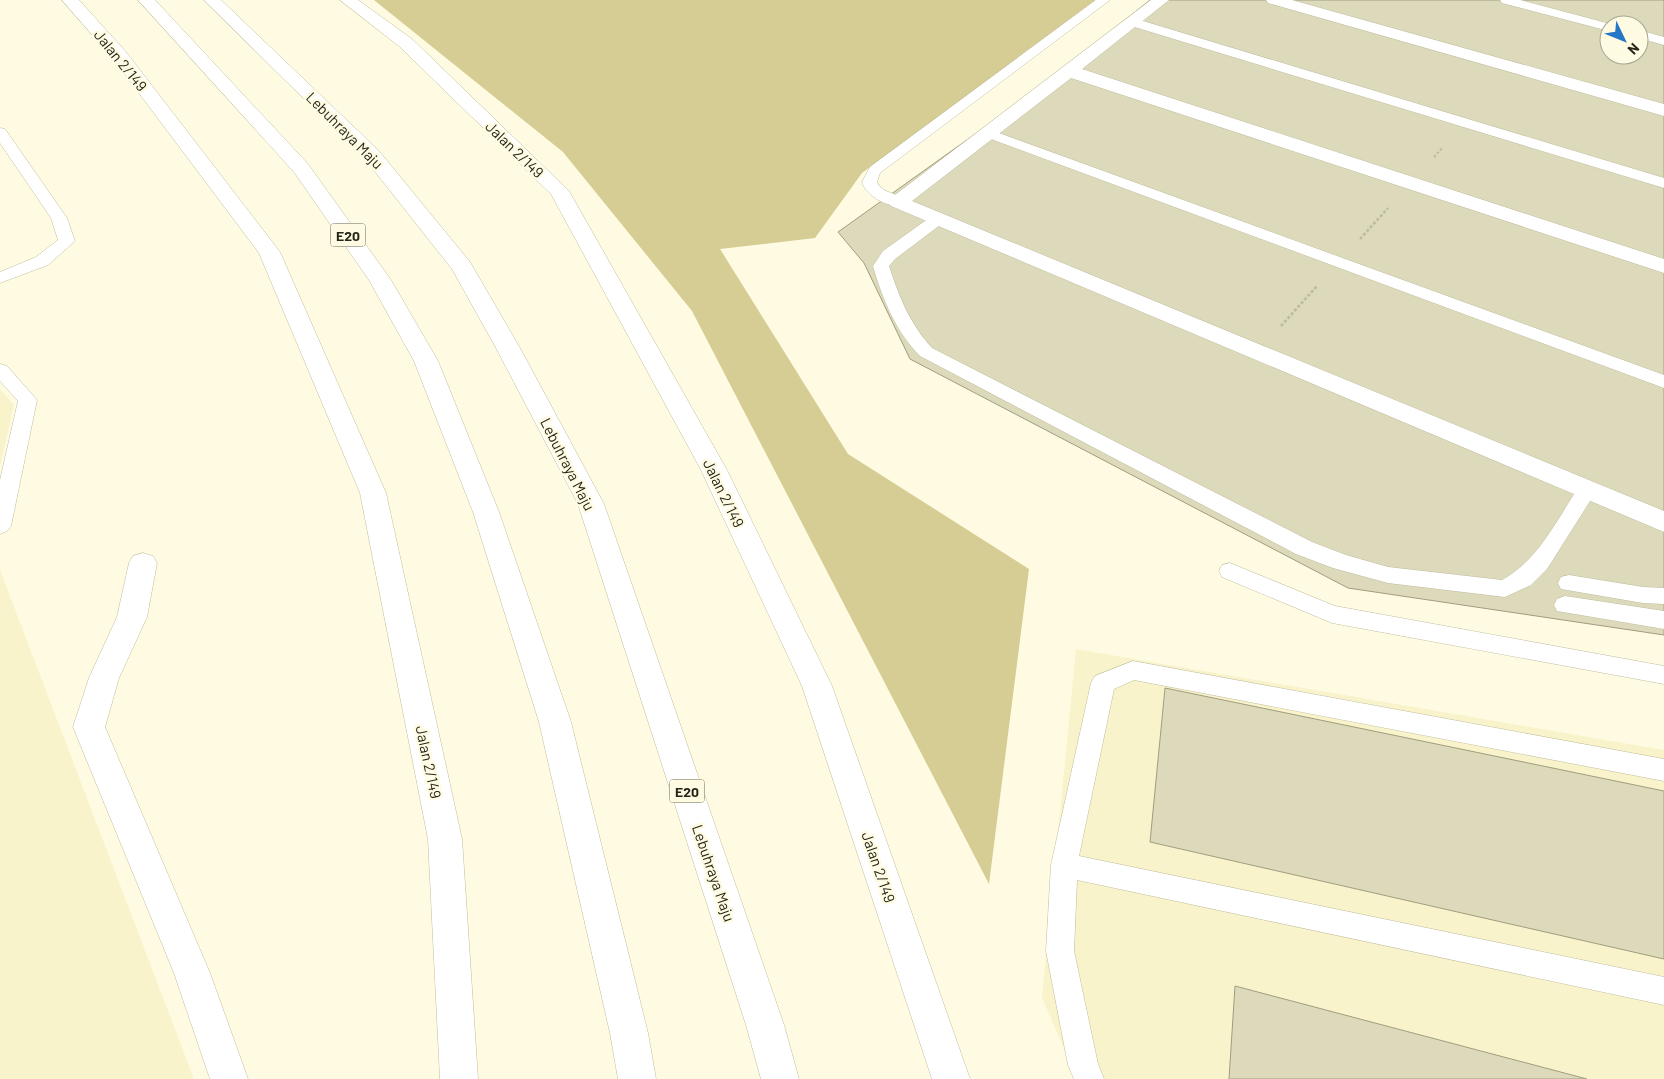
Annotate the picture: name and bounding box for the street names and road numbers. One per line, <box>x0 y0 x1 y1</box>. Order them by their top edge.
street label: Jalan 2/149 <box>91 26 151 94</box>
street label: Lebuhraya Maju <box>303 88 387 172</box>
street label: Jalan 2/149 <box>482 117 548 181</box>
road number: E20 <box>330 224 366 246</box>
street label: Lebuhraya Maju <box>537 415 599 513</box>
street label: Jalan 2/149 <box>700 456 748 530</box>
street label: Jalan 2/149 <box>413 724 445 800</box>
road number: E20 <box>670 779 704 802</box>
street label: Lebuhraya Maju <box>689 822 739 924</box>
street label: Jalan 2/149 <box>858 829 900 905</box>

